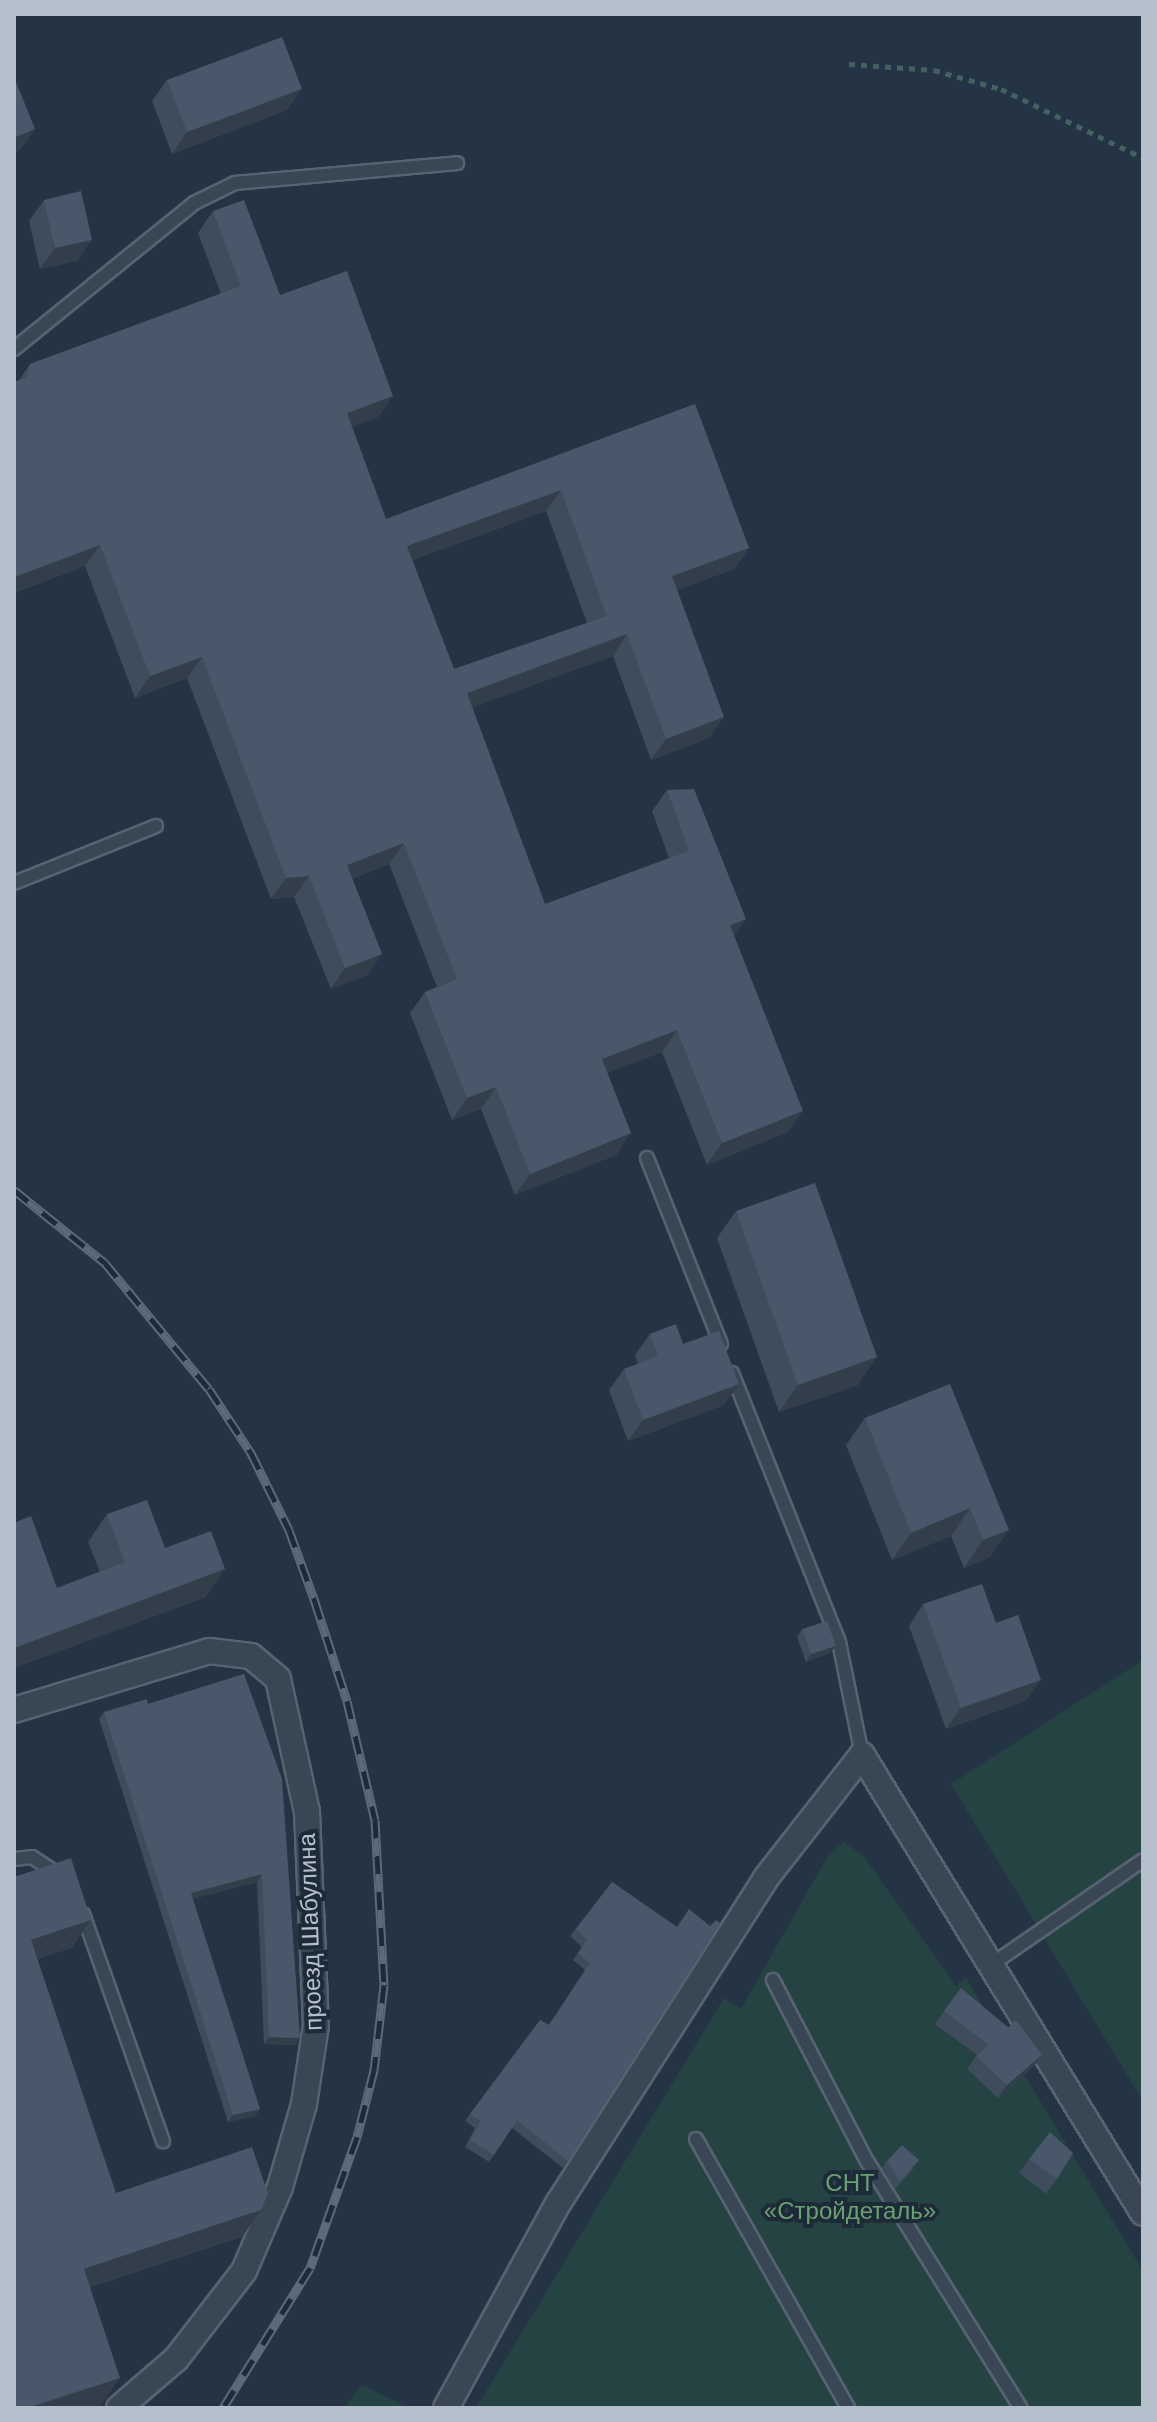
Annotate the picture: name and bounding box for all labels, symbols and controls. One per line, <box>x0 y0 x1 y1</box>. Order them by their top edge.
street label: проезд Шабулина <box>292 1833 328 2031</box>
park label: СНТ «Стройдеталь» <box>764 2169 936 2225</box>

